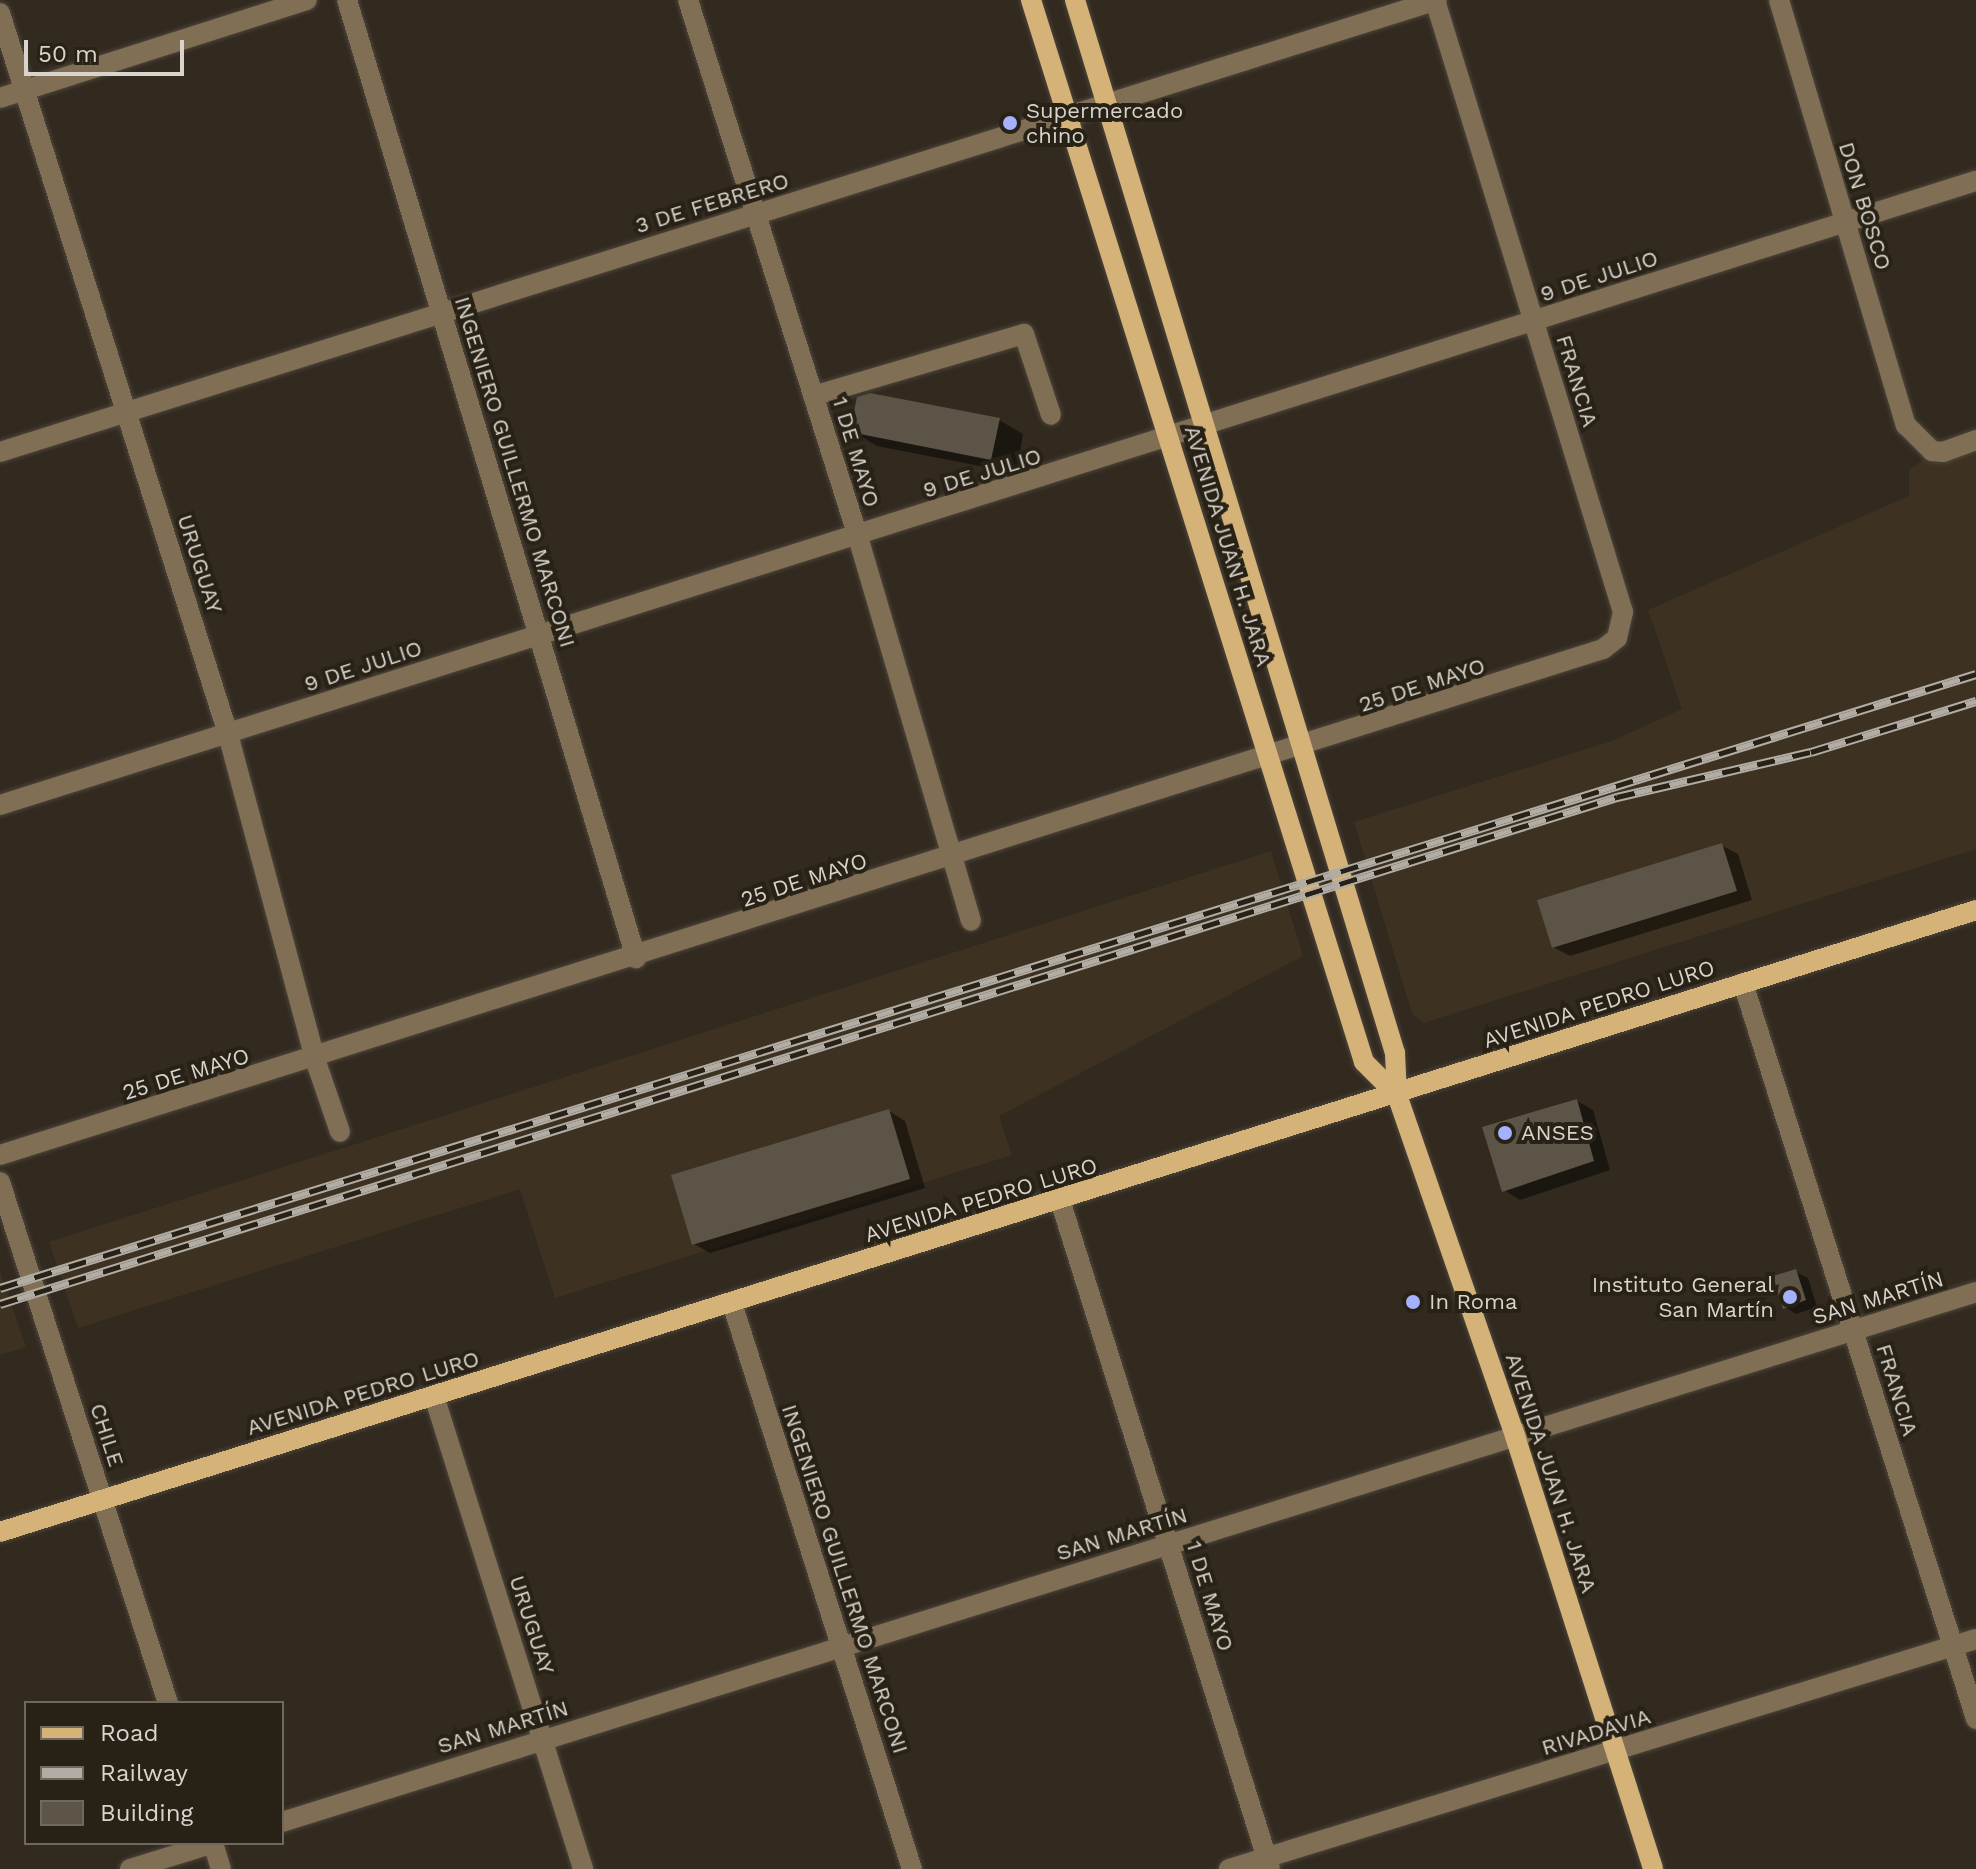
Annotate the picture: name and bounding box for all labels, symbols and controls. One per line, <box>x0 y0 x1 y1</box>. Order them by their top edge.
scale bar <box>28 24 188 74</box>
text: 50 m <box>38 40 98 68</box>
place label: Supermercado chino <box>1026 97 1183 148</box>
marker: Supermercado chino <box>1001 114 1019 132</box>
street label: DON BOSCO <box>1833 139 1897 273</box>
street label: 3 DE FEBRERO <box>632 167 792 239</box>
street label: 9 DE JULIO <box>1537 244 1661 308</box>
street label: INGENIERO GUILLERMO MARCONI <box>449 293 581 651</box>
street label: FRANCIA <box>1551 332 1603 430</box>
street label: 1 DE MAYO <box>827 394 885 510</box>
street label: AVENIDA JUAN H. JARA <box>1178 421 1278 671</box>
street label: 9 DE JULIO <box>920 442 1044 504</box>
street label: URUGUAY <box>172 511 228 617</box>
street label: 9 DE JULIO <box>301 634 425 698</box>
street label: 25 DE MAYO <box>1356 652 1488 718</box>
street label: 25 DE MAYO <box>738 847 870 913</box>
street label: AVENIDA PEDRO LURO <box>1480 954 1718 1054</box>
street label: 25 DE MAYO <box>119 1042 253 1106</box>
place label: ANSES <box>1521 1120 1594 1146</box>
marker: ANSES <box>1496 1124 1514 1142</box>
street label: AVENIDA PEDRO LURO <box>861 1152 1101 1248</box>
street label: SAN MARTÍN <box>1809 1266 1947 1330</box>
place label: Instituto General San Martín <box>1592 1271 1774 1322</box>
marker: Instituto General San Martín <box>1781 1288 1799 1306</box>
place label: In Roma <box>1429 1289 1517 1315</box>
marker: In Roma <box>1404 1293 1422 1311</box>
street label: FRANCIA <box>1871 1341 1923 1439</box>
street label: AVENIDA PEDRO LURO <box>243 1345 483 1441</box>
street label: AVENIDA JUAN H. JARA <box>1499 1349 1603 1597</box>
street label: CHILE <box>84 1400 130 1470</box>
street label: INGENIERO GUILLERMO MARCONI <box>776 1401 914 1757</box>
street label: SAN MARTÍN <box>1053 1502 1191 1566</box>
street label: 1 DE MAYO <box>1181 1538 1239 1654</box>
street label: URUGUAY <box>504 1572 560 1678</box>
street label: SAN MARTÍN <box>434 1695 572 1759</box>
legend <box>24 1701 284 1845</box>
street label: RIVADAVIA <box>1538 1703 1654 1761</box>
text: Road <box>100 1719 159 1747</box>
text: Railway <box>100 1759 188 1787</box>
text: Building <box>100 1799 193 1827</box>

